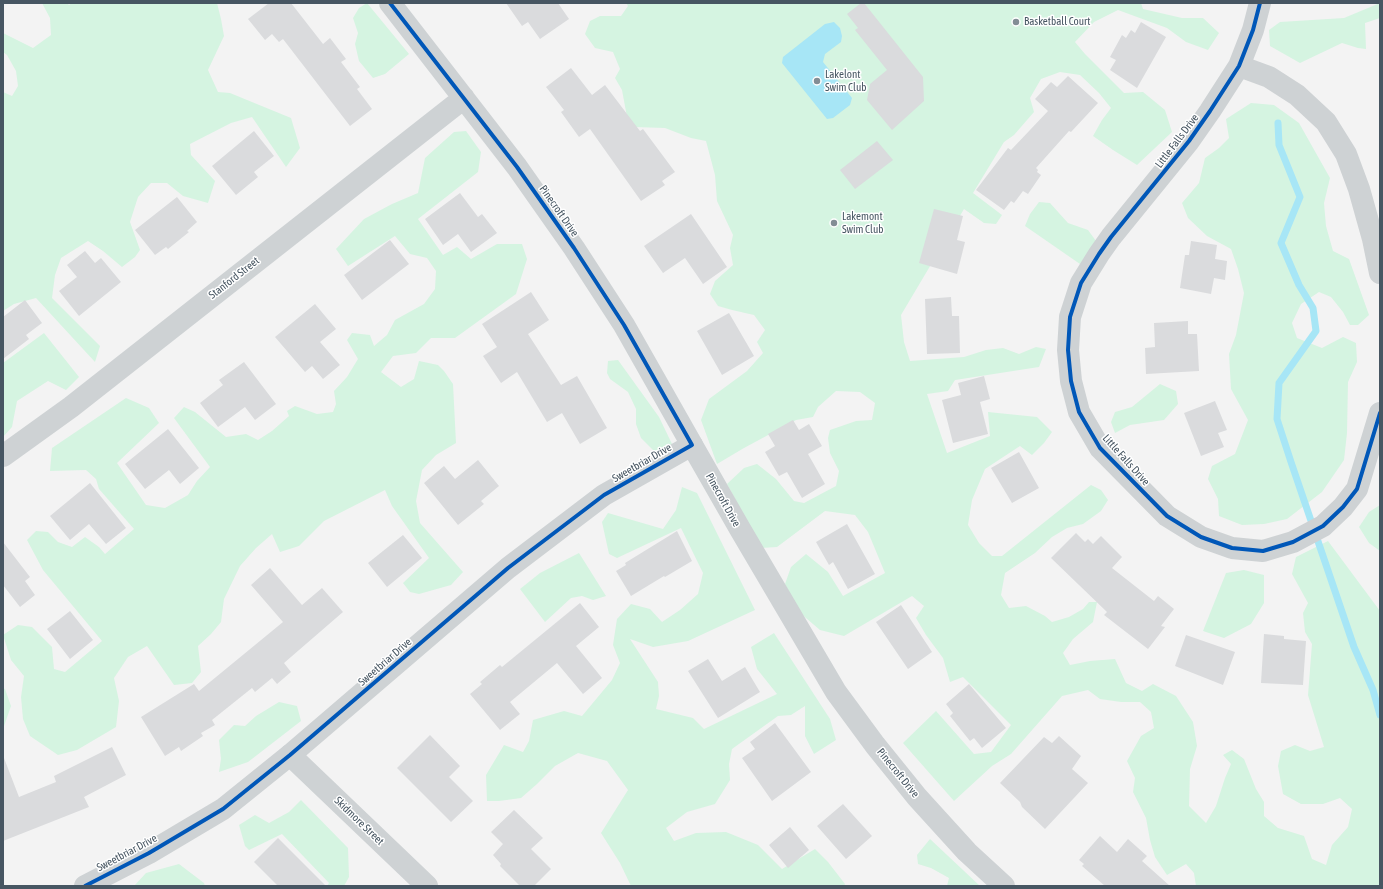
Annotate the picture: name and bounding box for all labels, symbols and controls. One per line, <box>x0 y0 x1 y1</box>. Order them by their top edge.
place label: Basketball Court <box>1024 15 1090 29</box>
marker: Basketball Court <box>1011 17 1021 27</box>
place label: Lakelont Swim Club <box>825 68 866 94</box>
marker: Lakelont Swim Club <box>812 76 822 86</box>
street label: Little Falls Drive <box>1152 111 1202 171</box>
street label: Pinecroft Drive <box>537 183 581 239</box>
place label: Lakemont Swim Club <box>842 210 883 236</box>
marker: Lakemont Swim Club <box>829 218 839 228</box>
street label: Stanford Street <box>206 254 262 302</box>
street label: Little Falls Drive <box>1100 432 1152 488</box>
street label: Sweetbriar Drive <box>610 441 674 485</box>
street label: Pinecroft Drive <box>703 471 743 529</box>
street label: Sweetbriar Drive <box>356 635 414 689</box>
street label: Pinecroft Drive <box>874 746 922 800</box>
street label: Skidmore Street <box>331 794 387 848</box>
street label: Sweetbriar Drive <box>95 832 159 874</box>

